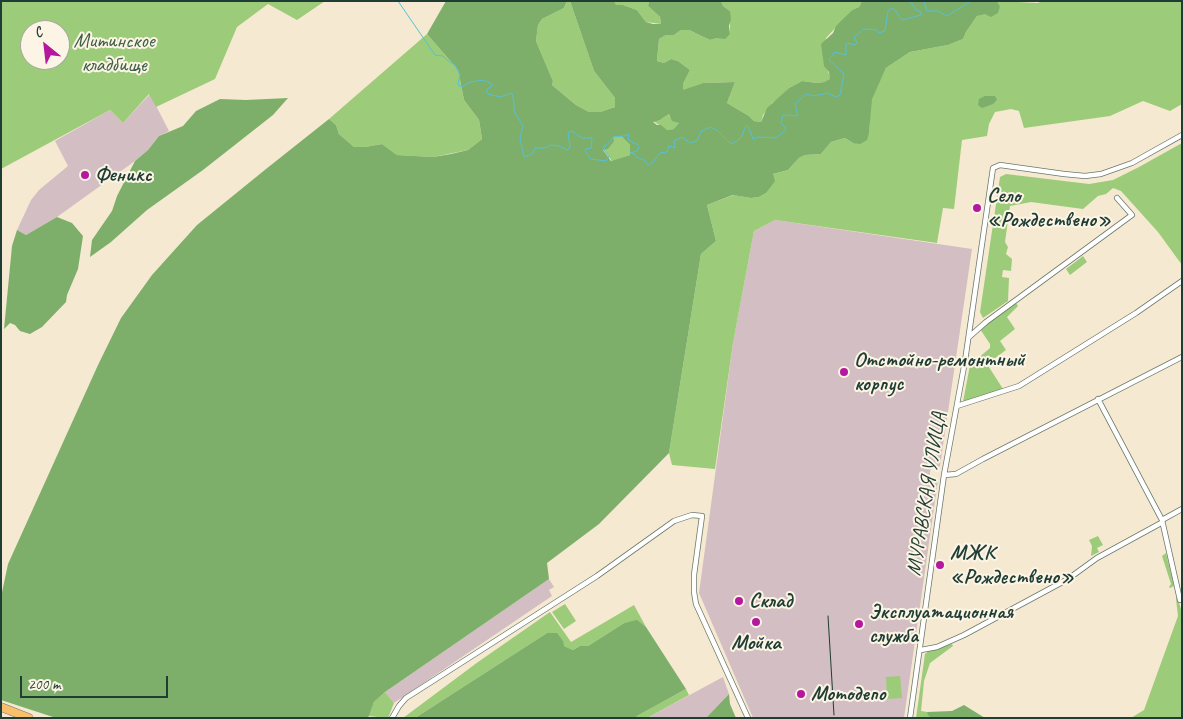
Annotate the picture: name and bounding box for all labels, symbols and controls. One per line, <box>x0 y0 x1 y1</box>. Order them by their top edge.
north arrow <box>20 20 70 70</box>
text: С <box>31 23 45 41</box>
park label: Митинское кладбище <box>74 28 154 78</box>
place label: Феникс <box>95 162 152 188</box>
marker: Феникс <box>79 169 91 181</box>
place label: Село «Рождествено» <box>987 183 1111 233</box>
marker: Село «Рождествено» <box>971 202 983 214</box>
place label: Отстойно-ремонтный корпус <box>854 347 1025 397</box>
marker: Отстойно-ремонтный корпус <box>838 366 850 378</box>
street label: МУРАВСКАЯ УЛИЦА <box>902 410 952 578</box>
place label: МЖК «Рождествено» <box>950 540 1074 590</box>
marker: МЖК «Рождествено» <box>934 559 946 571</box>
place label: Склад <box>749 588 792 614</box>
marker: Склад <box>733 595 745 607</box>
place label: Эксплуатационная служба <box>869 599 1013 649</box>
marker: Мойка <box>750 616 762 628</box>
marker: Эксплуатационная служба <box>853 618 865 630</box>
place label: Мойка <box>731 630 781 656</box>
scale bar <box>22 666 170 698</box>
text: 200 m <box>28 675 60 694</box>
place label: Мотодепо <box>811 681 885 707</box>
marker: Мотодепо <box>795 688 807 700</box>

